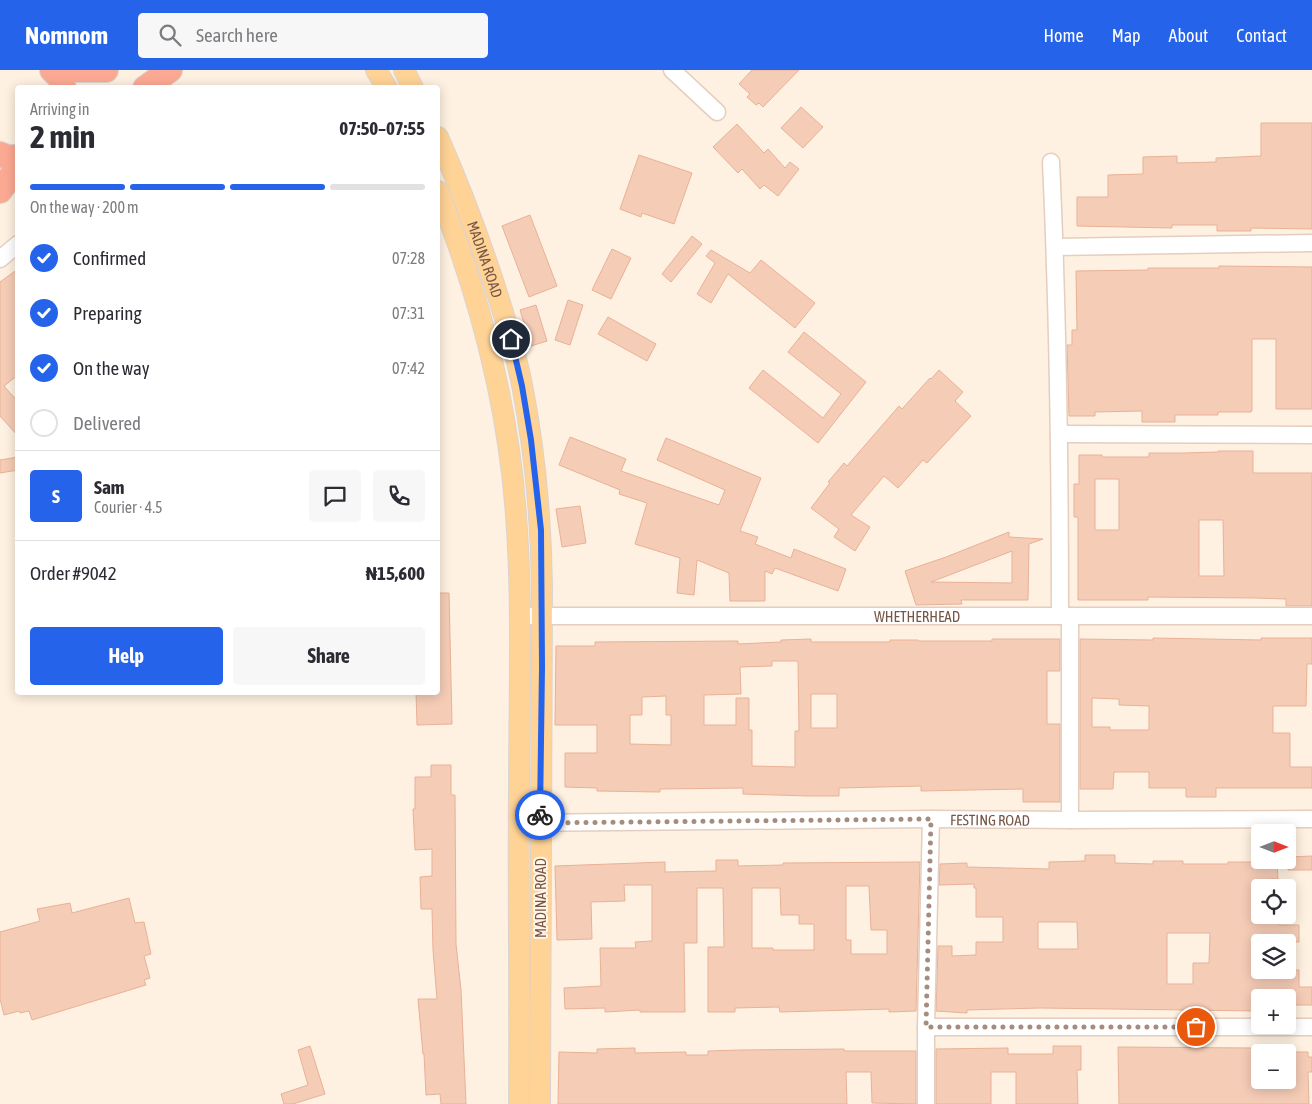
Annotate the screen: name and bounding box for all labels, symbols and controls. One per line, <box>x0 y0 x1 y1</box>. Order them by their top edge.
search box <box>138 13 488 58</box>
icon: search <box>156 21 184 49</box>
text: Nomnom <box>25 22 108 49</box>
text: Search here <box>196 24 278 46</box>
text: Home <box>1044 25 1084 46</box>
text: Map <box>1112 25 1141 46</box>
text: About <box>1169 25 1208 46</box>
text: Contact <box>1236 25 1287 46</box>
text: Arriving in <box>30 100 90 118</box>
text: 07:50–07:55 <box>339 117 425 139</box>
text: 2 min <box>30 118 95 155</box>
text: On the way · 200 m <box>30 198 139 216</box>
street label: MADINA ROAD <box>464 218 506 299</box>
icon: check <box>30 244 58 272</box>
text: Confirmed <box>73 247 146 269</box>
text: 07:28 <box>392 249 425 267</box>
icon: check <box>30 299 58 327</box>
text: Preparing <box>73 302 142 324</box>
text: 07:31 <box>392 304 425 322</box>
pin <box>490 318 532 360</box>
icon: home <box>497 325 525 353</box>
icon: check <box>30 354 58 382</box>
text: On the way <box>73 357 150 379</box>
text: 07:42 <box>392 359 425 377</box>
text: Delivered <box>73 412 141 434</box>
button: chat <box>309 470 361 522</box>
button: phone <box>373 470 425 522</box>
text: Sam <box>94 476 125 498</box>
text: S <box>52 485 60 507</box>
text: Courier · 4.5 <box>94 498 163 516</box>
text: Order #9042 <box>30 562 117 584</box>
text: ₦15,600 <box>366 562 425 584</box>
street label: WHETHERHEAD <box>874 608 960 625</box>
button: Help <box>30 627 223 685</box>
button: Share <box>233 627 425 685</box>
courier <box>515 790 565 840</box>
icon: bike <box>526 801 554 829</box>
street label: FESTING ROAD <box>950 811 1030 828</box>
north arrow <box>1251 824 1296 869</box>
map controls <box>1251 824 1296 1089</box>
street label: MADINA ROAD <box>532 858 549 938</box>
button: locate <box>1251 879 1296 924</box>
button: layers <box>1251 934 1296 979</box>
button: + <box>1251 989 1296 1034</box>
pin <box>1175 1006 1217 1048</box>
icon: bag <box>1182 1013 1210 1041</box>
button: − <box>1251 1044 1296 1089</box>

